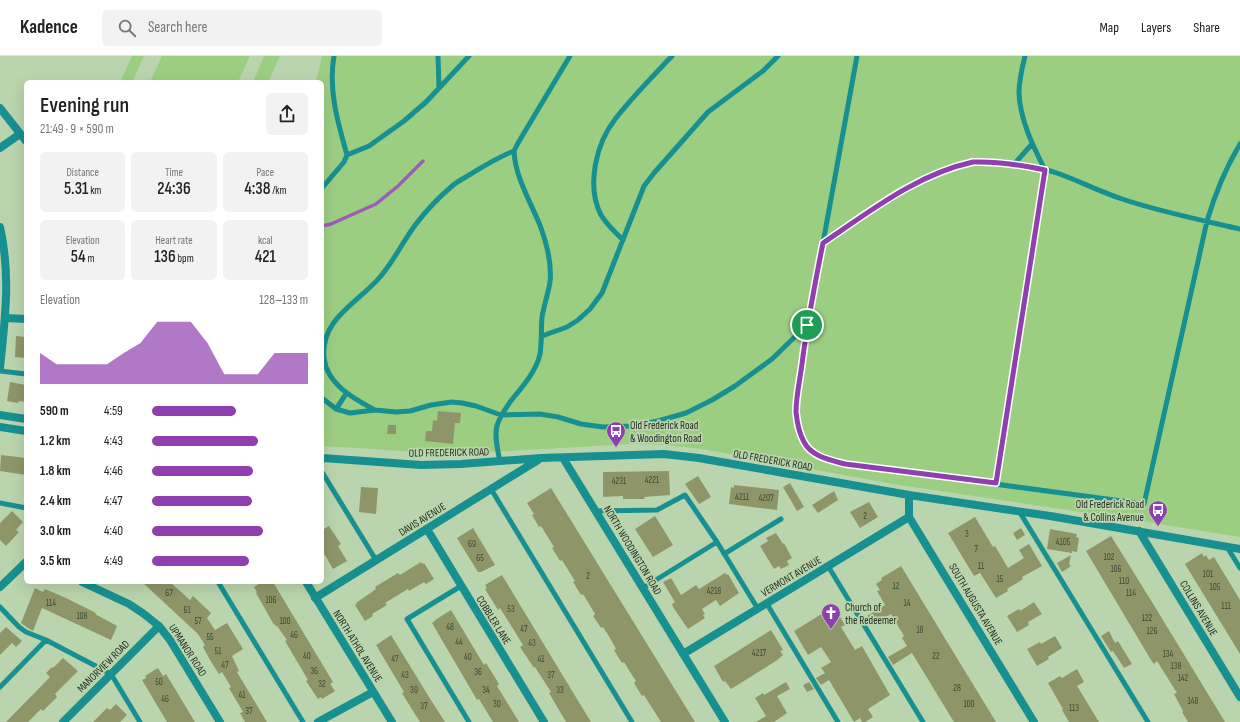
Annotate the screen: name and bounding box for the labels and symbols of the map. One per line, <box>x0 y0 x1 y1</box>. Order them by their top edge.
pin <box>790 308 824 342</box>
place label: Old Frederick Road & Woodington Road <box>630 419 702 445</box>
bus stop icon: Old Frederick Road & Woodington Road <box>605 420 627 448</box>
street label: OLD FREDERICK ROAD <box>409 445 489 460</box>
street label: OLD FREDERICK ROAD <box>732 447 814 474</box>
house number: 4221 <box>645 475 660 486</box>
house number: 4231 <box>612 476 627 487</box>
house number: 4211 <box>735 492 750 503</box>
house number: 4207 <box>758 493 774 504</box>
place label: Old Frederick Road & Collins Avenue <box>1076 498 1144 524</box>
bus stop icon: Old Frederick Road & Collins Avenue <box>1147 499 1169 527</box>
street label: DAVIS AVENUE <box>396 500 448 539</box>
street label: NORTH WOODINGTON ROAD <box>601 503 664 597</box>
house number: 2 <box>863 511 867 522</box>
house number: 3 <box>965 529 969 540</box>
house number: 4105 <box>1056 537 1071 548</box>
house number: 69 <box>468 539 476 550</box>
house number: 7 <box>974 544 978 555</box>
house number: 102 <box>1104 552 1115 563</box>
house number: 65 <box>476 553 484 564</box>
street label: VERMONT AVENUE <box>759 553 824 599</box>
street label: SOUTH AUGUSTA AVENUE <box>946 561 1005 647</box>
house number: 11 <box>978 561 985 572</box>
house number: 106 <box>1110 564 1122 575</box>
house number: 101 <box>1203 569 1214 580</box>
house number: 2 <box>586 571 590 582</box>
house number: 15 <box>997 574 1004 585</box>
house number: 110 <box>1119 576 1129 587</box>
street label: COLLINS AVENUE <box>1177 578 1220 638</box>
house number: 12 <box>893 581 900 592</box>
house number: 105 <box>1210 582 1221 593</box>
house number: 4218 <box>707 586 721 597</box>
house number: 67 <box>165 588 173 599</box>
house number: 114 <box>1126 588 1136 599</box>
street label: COBBLER LANE <box>474 594 514 647</box>
house number: 106 <box>265 595 277 606</box>
house number: 114 <box>46 598 56 609</box>
house number: 14 <box>904 598 911 609</box>
place label: Church of the Redeemer <box>845 601 897 627</box>
house number: 111 <box>1221 601 1232 612</box>
church icon: Church of the Redeemer <box>820 602 842 630</box>
house number: 53 <box>507 604 515 615</box>
house number: 61 <box>183 605 191 616</box>
street label: NORTH ATHOL AVENUE <box>330 608 385 685</box>
house number: 108 <box>76 611 88 622</box>
house number: 122 <box>1142 613 1153 624</box>
house number: 57 <box>194 616 202 627</box>
house number: 100 <box>279 616 291 627</box>
street label: UPMANOR ROAD <box>166 622 209 679</box>
house number: 48 <box>446 622 454 633</box>
house number: 47 <box>520 624 528 635</box>
house number: 18 <box>916 625 924 636</box>
house number: 126 <box>1147 626 1158 637</box>
house number: 46 <box>290 630 298 641</box>
house number: 55 <box>206 632 214 643</box>
house number: 44 <box>455 637 463 648</box>
street label: MANORVIEW ROAD <box>75 638 132 695</box>
house number: 43 <box>528 638 536 649</box>
house number: 51 <box>215 646 222 657</box>
house number: 4217 <box>752 648 767 659</box>
house number: 134 <box>1163 649 1174 660</box>
house number: 40 <box>303 651 311 662</box>
house number: 22 <box>932 651 940 662</box>
house number: 40 <box>464 652 472 663</box>
house number: 47 <box>391 654 399 665</box>
house number: 41 <box>538 654 545 665</box>
house number: 47 <box>221 660 229 671</box>
house number: 138 <box>1171 661 1181 672</box>
house number: 36 <box>310 666 318 677</box>
house number: 36 <box>474 667 482 678</box>
house number: 43 <box>401 670 409 681</box>
house number: 37 <box>547 670 555 681</box>
house number: 142 <box>1178 673 1189 684</box>
house number: 50 <box>155 677 163 688</box>
house number: 32 <box>318 679 326 690</box>
house number: 28 <box>953 683 961 694</box>
house number: 39 <box>410 685 418 696</box>
house number: 34 <box>482 685 490 696</box>
house number: 33 <box>556 685 564 696</box>
house number: 41 <box>239 690 246 701</box>
house number: 46 <box>161 694 169 705</box>
house number: 148 <box>1188 696 1198 707</box>
house number: 30 <box>493 699 501 710</box>
house number: 100 <box>963 699 975 710</box>
house number: 37 <box>420 701 428 712</box>
house number: 113 <box>1069 703 1079 714</box>
house number: 37 <box>245 706 253 717</box>

